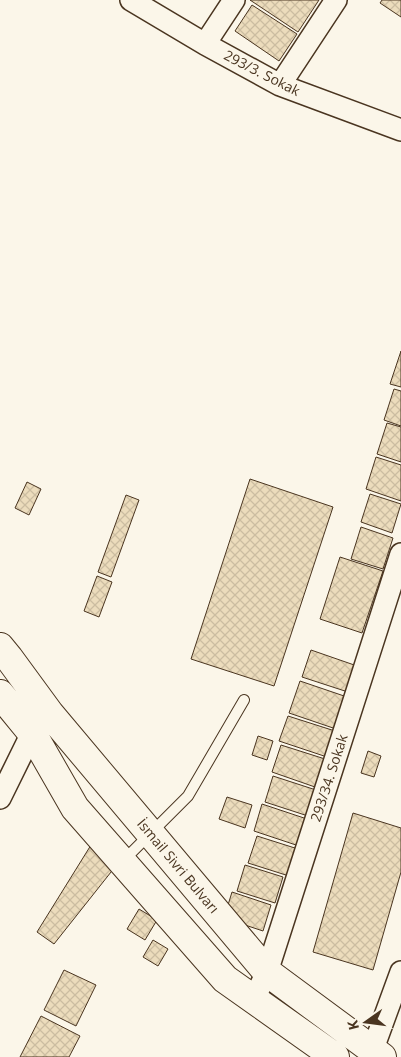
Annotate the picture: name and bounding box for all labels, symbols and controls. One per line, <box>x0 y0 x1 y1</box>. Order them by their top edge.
street label: 293/3. Sokak <box>221 45 304 100</box>
street label: 293/34. Sokak <box>305 731 352 824</box>
street label: İsmail Sivri Bulvarı <box>133 814 224 917</box>
north arrow <box>341 997 391 1047</box>
text: K <box>342 1018 363 1032</box>

